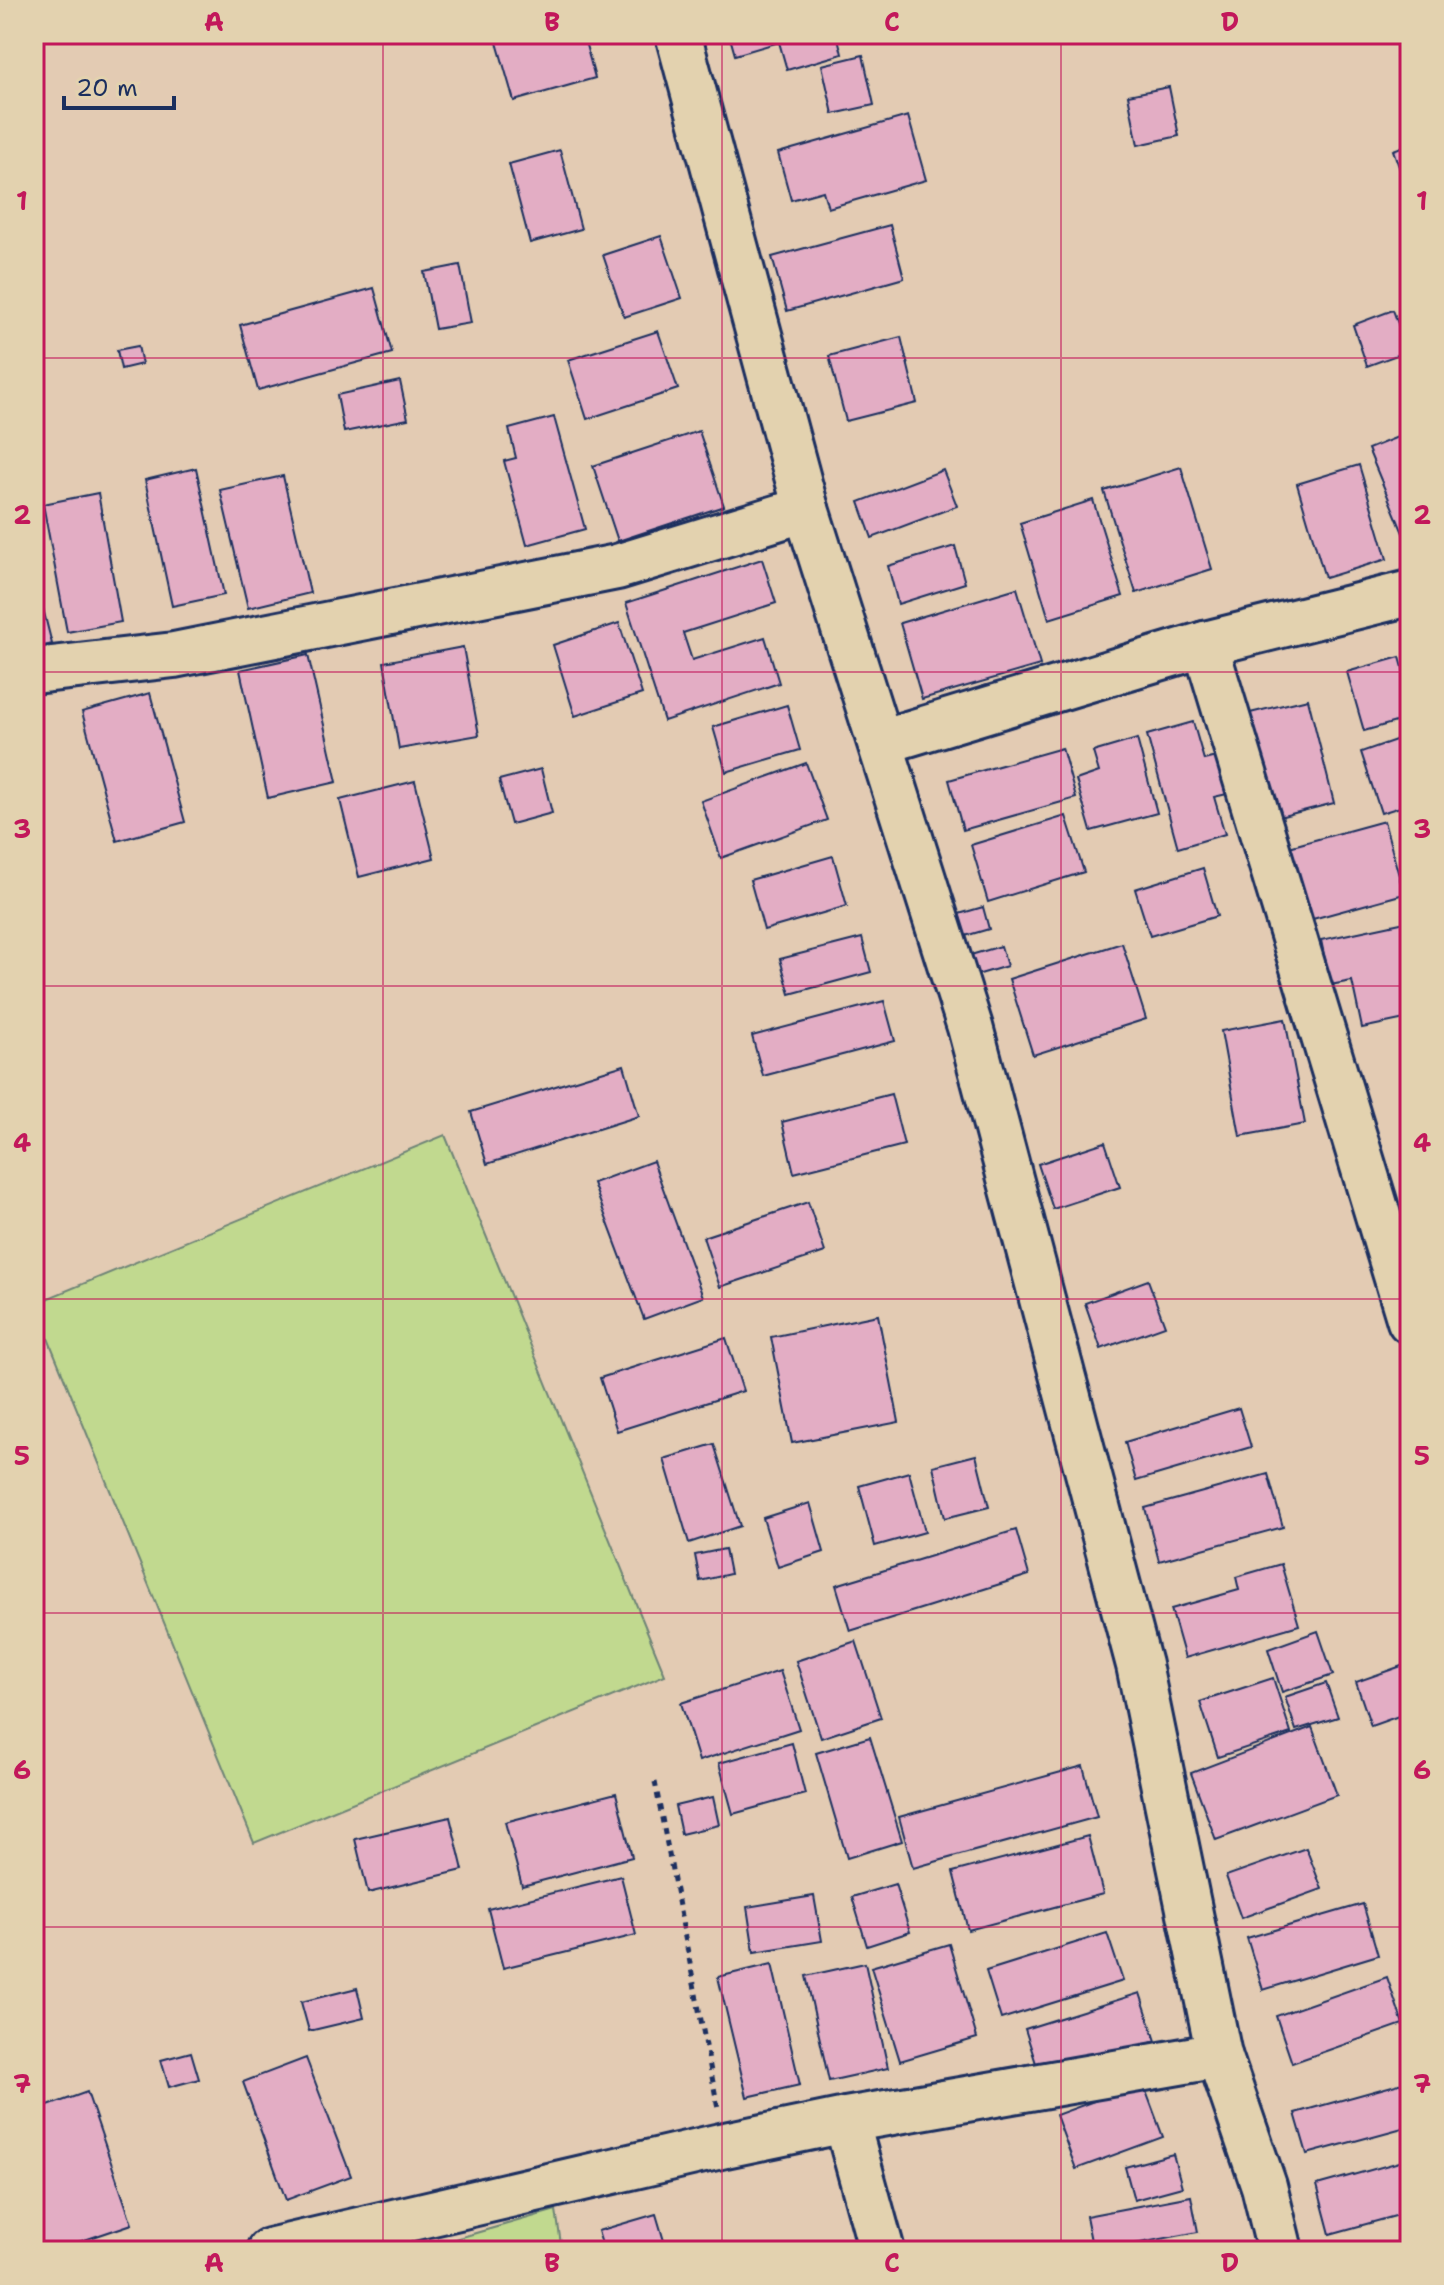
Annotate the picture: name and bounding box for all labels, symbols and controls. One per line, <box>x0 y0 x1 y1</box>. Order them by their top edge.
text: A <box>204 4 224 39</box>
text: B <box>544 4 560 39</box>
text: C <box>884 4 900 39</box>
text: D <box>1221 4 1239 39</box>
scale bar <box>64 60 174 110</box>
text: 20 m <box>76 72 138 104</box>
text: 1 <box>16 183 28 218</box>
text: 1 <box>1416 183 1428 218</box>
text: 2 <box>13 497 31 532</box>
text: 2 <box>1413 497 1431 532</box>
text: 3 <box>13 811 31 846</box>
text: 3 <box>1413 811 1431 846</box>
text: 4 <box>13 1125 31 1160</box>
text: 4 <box>1413 1125 1431 1160</box>
text: 5 <box>14 1438 30 1473</box>
text: 5 <box>1414 1438 1430 1473</box>
text: 6 <box>13 1752 31 1787</box>
text: 6 <box>1413 1752 1431 1787</box>
text: 7 <box>13 2066 31 2101</box>
text: 7 <box>1413 2066 1431 2101</box>
text: A <box>204 2245 224 2280</box>
text: B <box>544 2245 560 2280</box>
text: C <box>884 2245 900 2280</box>
text: D <box>1221 2245 1239 2280</box>

